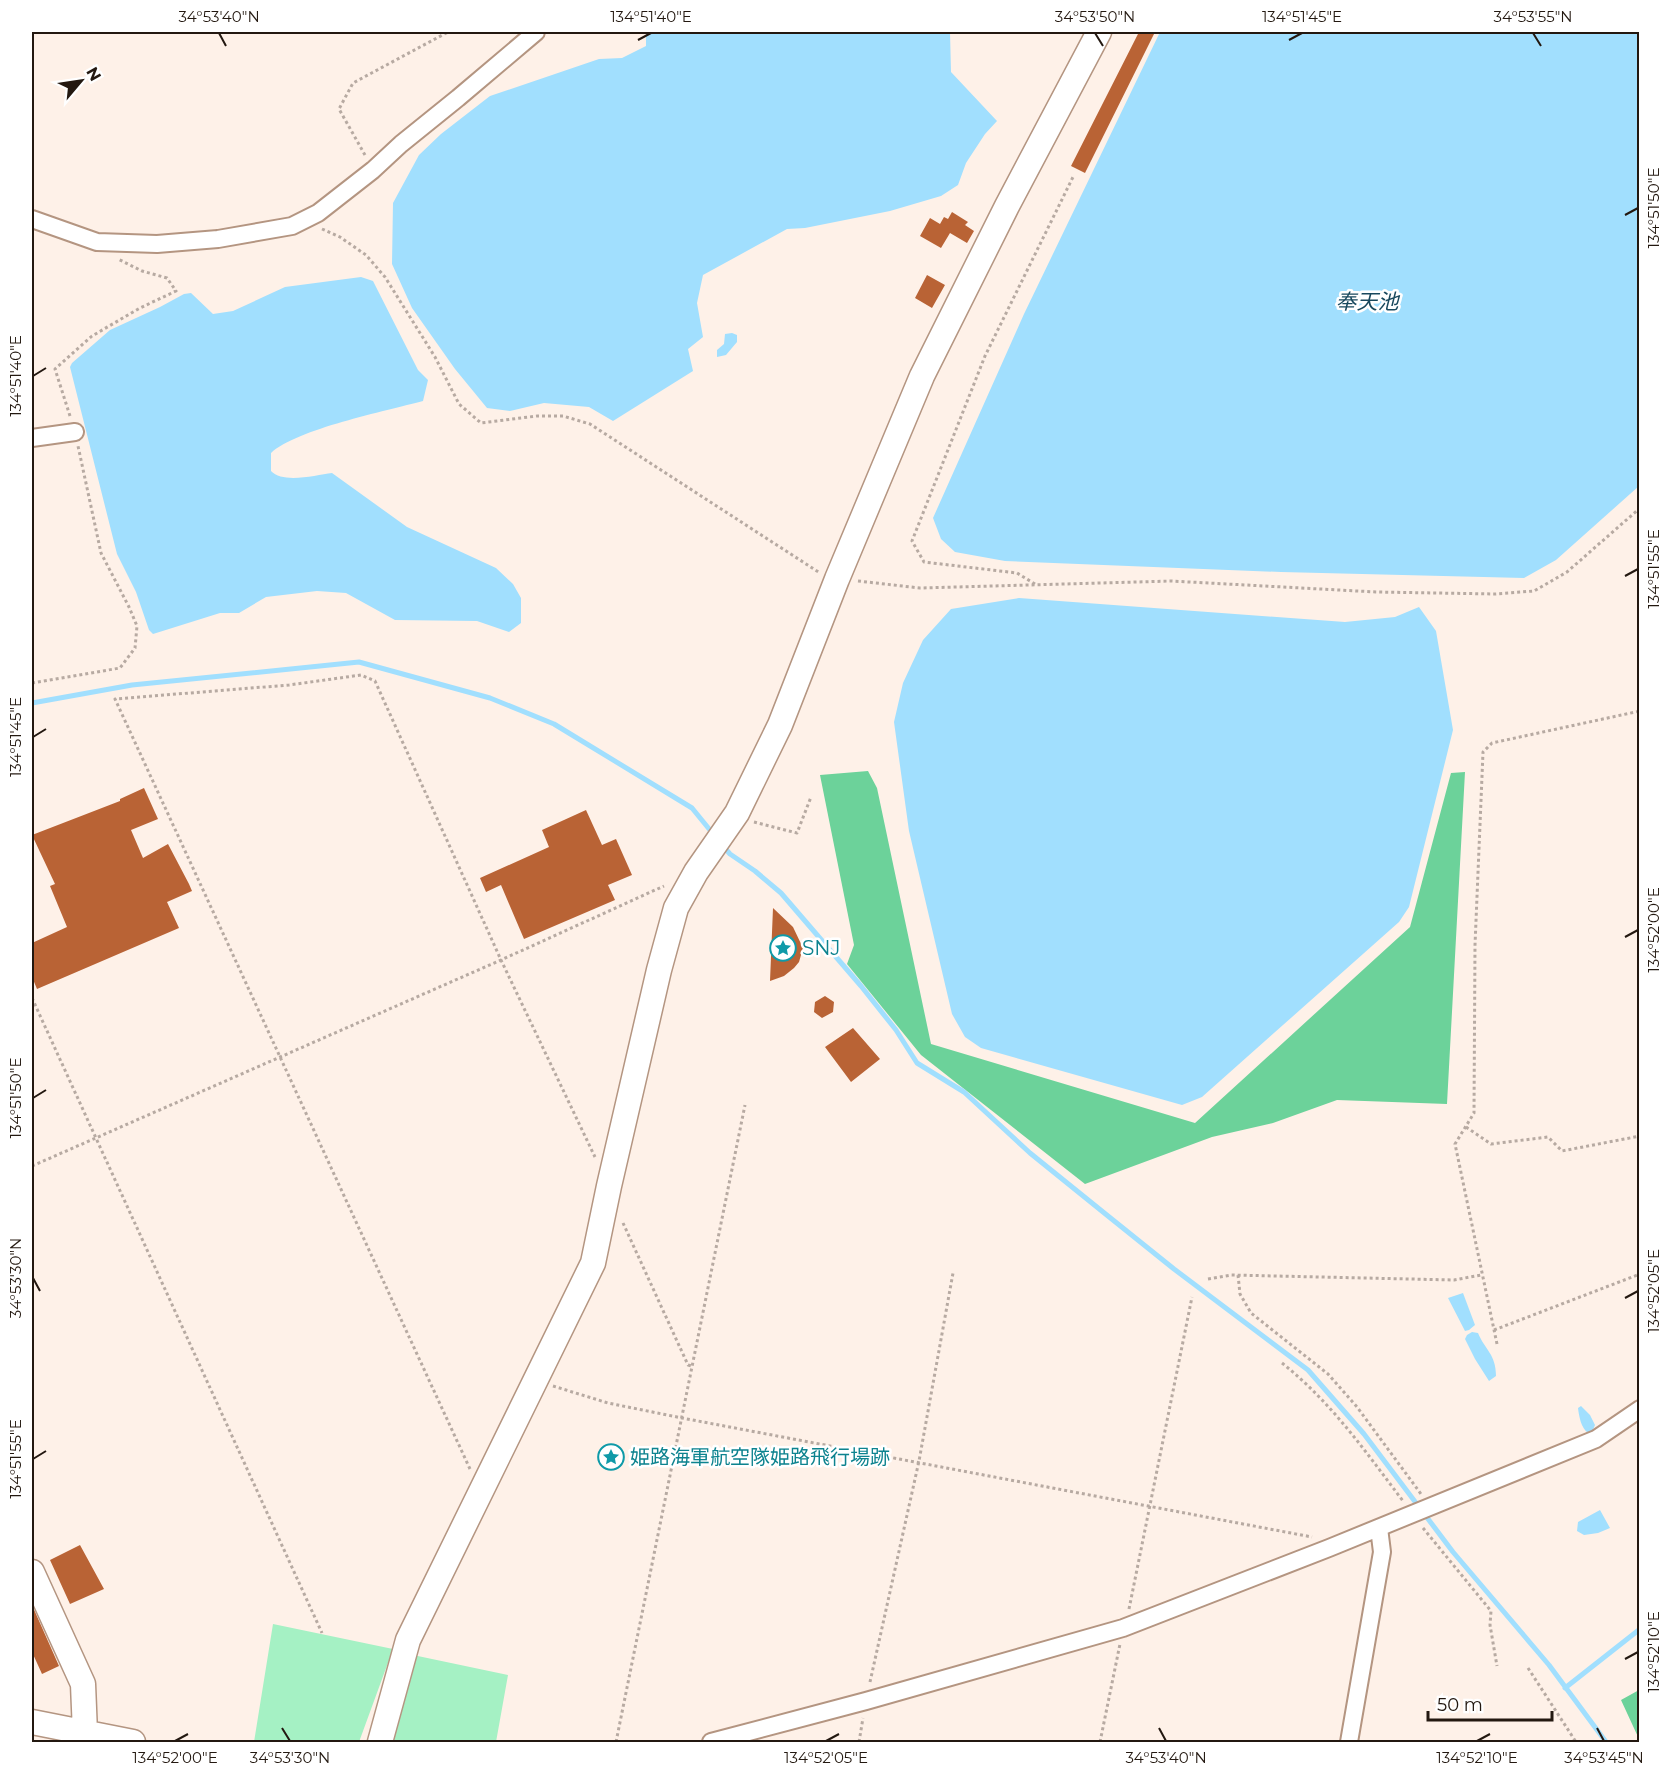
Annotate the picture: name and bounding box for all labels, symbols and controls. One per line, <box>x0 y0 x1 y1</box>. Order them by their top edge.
text: 34°53'40"N <box>178 7 260 26</box>
text: 134°51'40"E <box>610 7 692 26</box>
text: 34°53'50"N <box>1055 7 1135 26</box>
text: 134°51'45"E <box>1262 7 1342 26</box>
text: 34°53'55"N <box>1494 7 1572 26</box>
north arrow <box>51 51 111 111</box>
text: N <box>82 64 105 84</box>
text: 134°51'50"E <box>1644 168 1663 248</box>
water label: 奉天池 <box>1336 289 1400 314</box>
text: 134°51'40"E <box>6 335 25 417</box>
text: 134°51'55"E <box>1644 529 1663 609</box>
text: 134°51'45"E <box>6 697 25 777</box>
text: 134°52'00"E <box>1644 887 1663 973</box>
place icon: SNJ <box>768 933 798 963</box>
place label: SNJ <box>802 936 841 960</box>
text: 134°51'50"E <box>6 1058 25 1138</box>
text: 34°53'30"N <box>6 1238 25 1318</box>
text: 134°52'05"E <box>1644 1249 1663 1333</box>
text: 134°51'55"E <box>6 1419 25 1499</box>
place icon: 姫路海軍航空隊姫路飛行場跡 <box>596 1442 626 1472</box>
place label: 姫路海軍航空隊姫路飛行場跡 <box>630 1445 890 1469</box>
text: 134°52'10"E <box>1644 1611 1663 1693</box>
scale bar <box>1428 1684 1552 1722</box>
text: 50 m <box>1437 1694 1483 1716</box>
text: 134°52'00"E <box>132 1748 218 1767</box>
text: 34°53'30"N <box>250 1748 330 1767</box>
text: 134°52'05"E <box>784 1748 868 1767</box>
text: 34°53'40"N <box>1125 1748 1207 1767</box>
text: 134°52'10"E <box>1436 1748 1518 1767</box>
text: 34°53'45"N <box>1564 1748 1644 1767</box>

